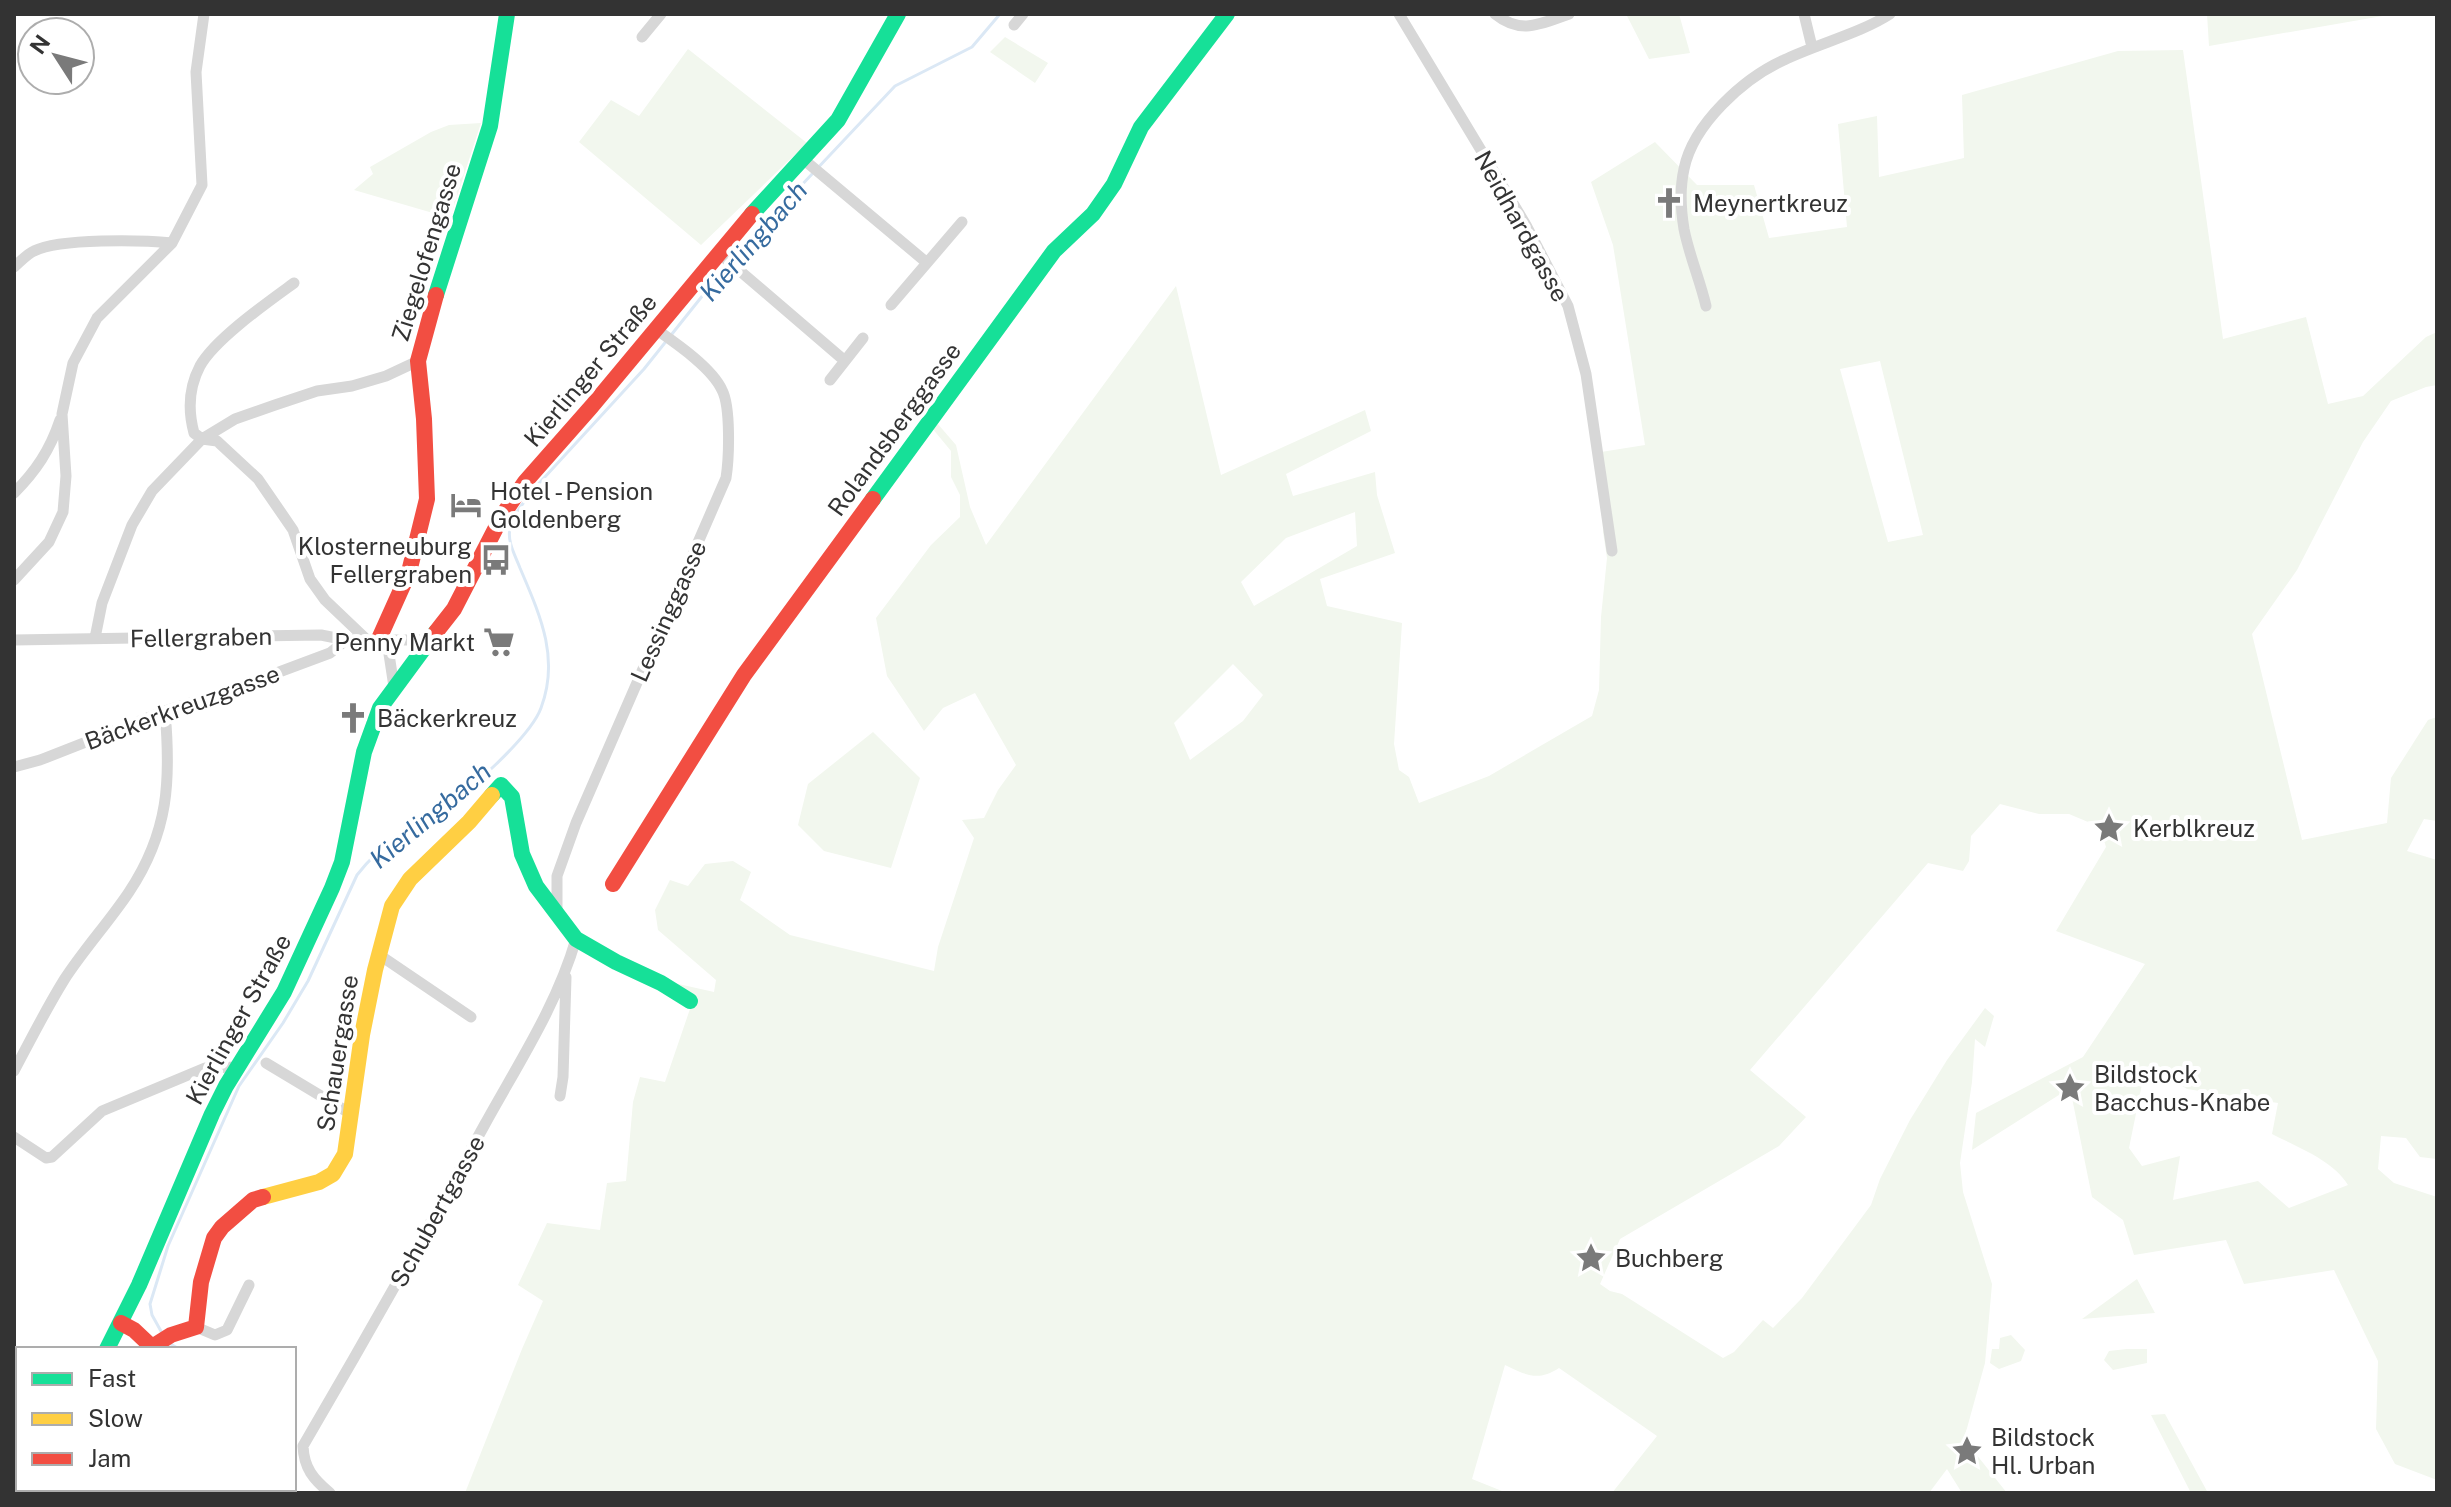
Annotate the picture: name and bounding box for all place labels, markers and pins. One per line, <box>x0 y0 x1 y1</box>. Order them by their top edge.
church icon: Meynertkreuz <box>1652 186 1686 220</box>
place label: Meynertkreuz <box>1693 189 1848 217</box>
place label: Hotel - Pension Goldenberg <box>490 477 653 533</box>
hotel icon: Hotel - Pension Goldenberg <box>449 488 483 522</box>
place label: Klosterneuburg Fellergraben <box>298 532 472 588</box>
bus stop icon: Klosterneuburg Fellergraben <box>479 543 513 577</box>
supermarket icon: Penny Markt <box>482 625 516 659</box>
place label: Penny Markt <box>334 628 475 656</box>
church icon: Bäckerkreuz <box>336 701 370 735</box>
place label: Bäckerkreuz <box>377 704 517 732</box>
place icon: Kerblkreuz <box>2092 811 2126 845</box>
place label: Kerblkreuz <box>2133 814 2255 842</box>
place label: Bildstock Bacchus-Knabe <box>2094 1060 2270 1116</box>
place icon: Bildstock Bacchus-Knabe <box>2053 1071 2087 1105</box>
place icon: Buchberg <box>1574 1241 1608 1275</box>
place label: Buchberg <box>1615 1244 1724 1272</box>
place label: Bildstock Hl. Urban <box>1991 1423 2095 1479</box>
place icon: Bildstock Hl. Urban <box>1950 1434 1984 1468</box>

